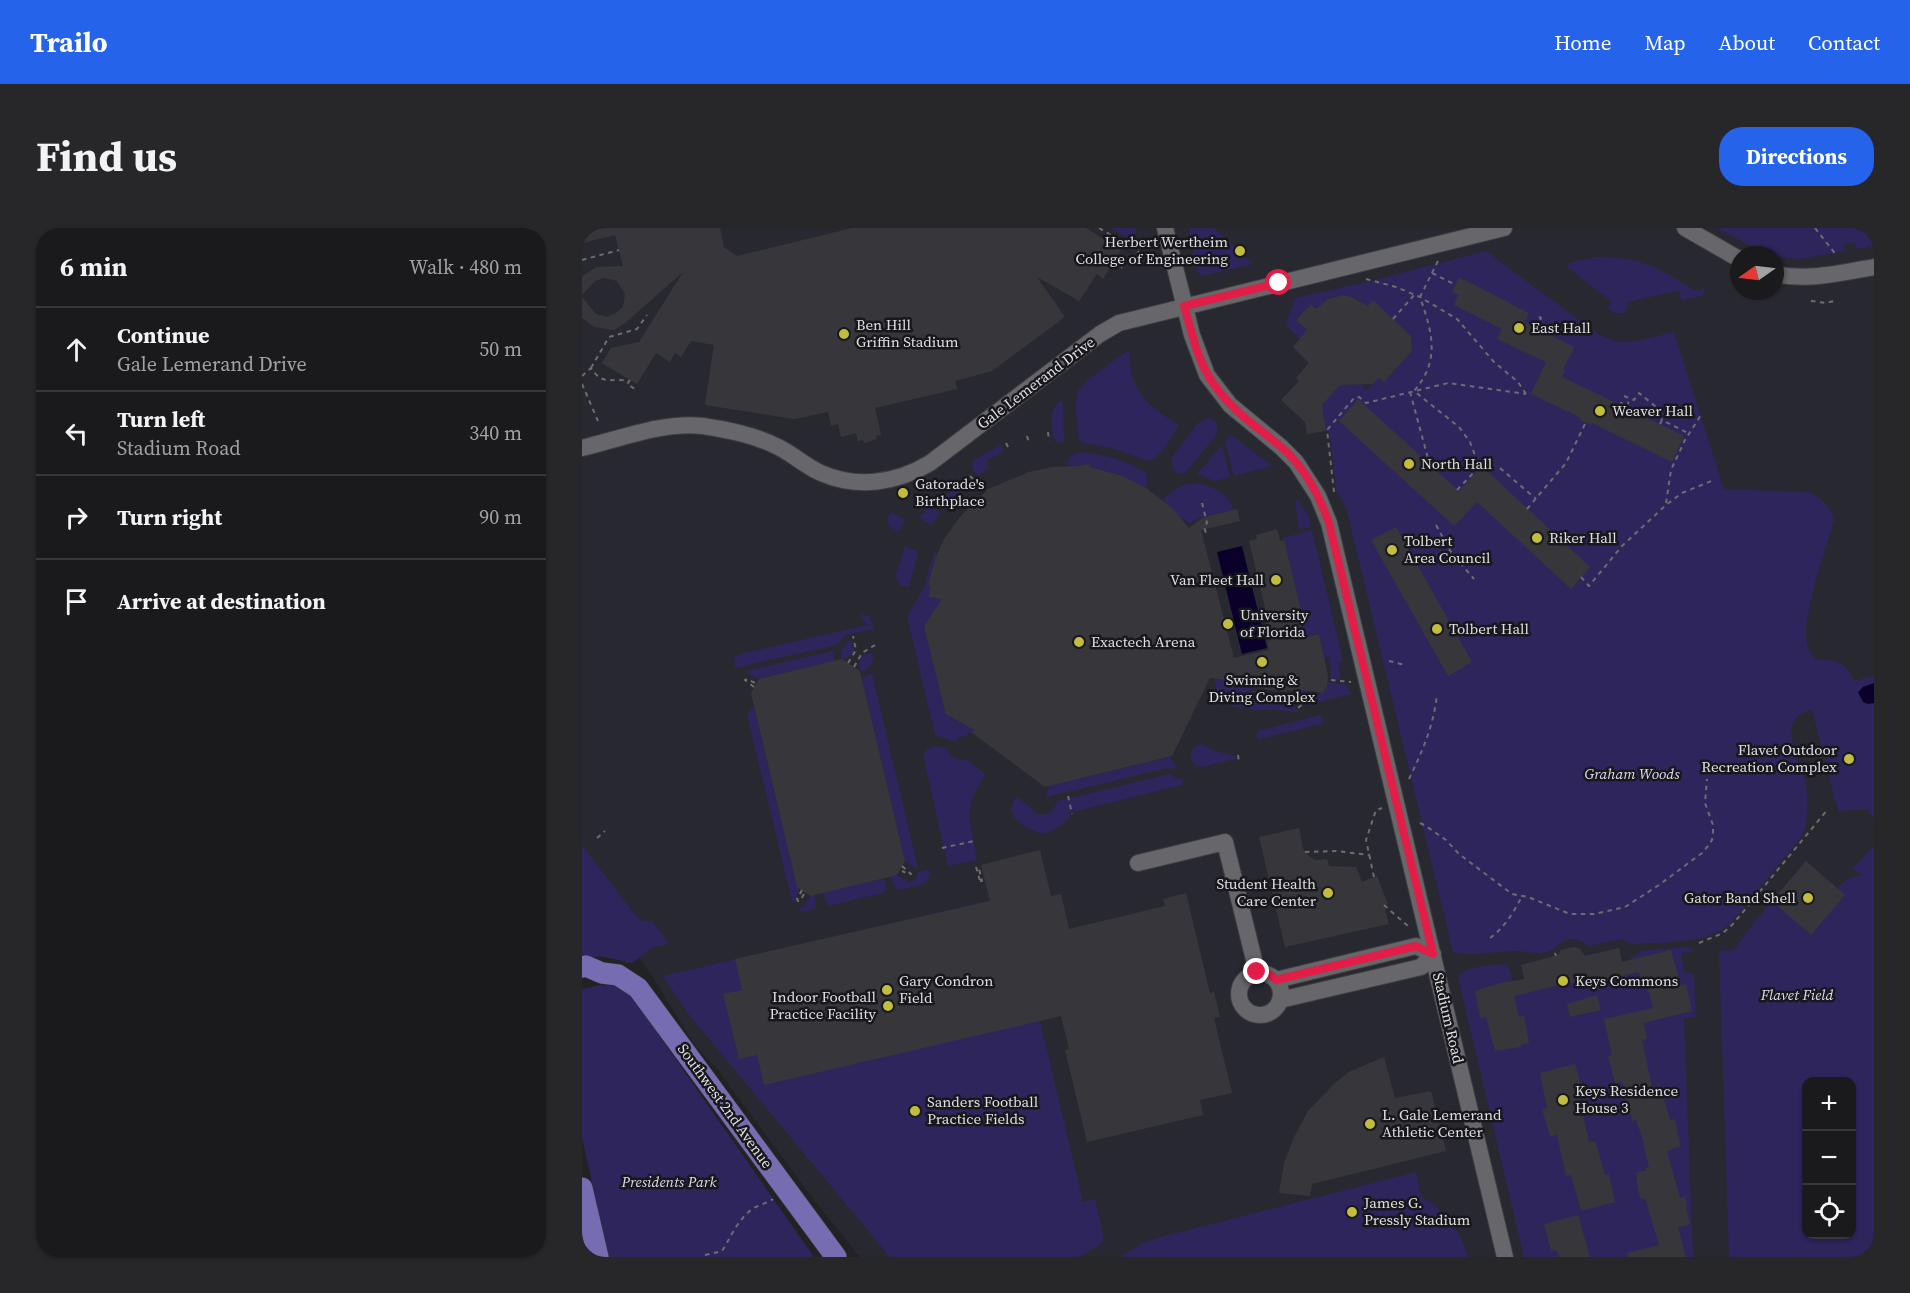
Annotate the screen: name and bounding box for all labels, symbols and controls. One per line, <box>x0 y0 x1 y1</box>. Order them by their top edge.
text: Trailo <box>30 23 108 61</box>
text: Home <box>1554 28 1612 57</box>
text: Map <box>1645 28 1686 57</box>
text: About <box>1719 28 1775 57</box>
text: Contact <box>1808 28 1880 57</box>
text: Find us <box>36 127 177 185</box>
button: Directions <box>1719 127 1874 186</box>
place label: Herbert Wertheim College of Engineering <box>1076 231 1228 269</box>
marker: Herbert Wertheim College of Engineering <box>1233 244 1247 258</box>
north arrow <box>1730 246 1784 300</box>
text: 6 min <box>60 249 127 285</box>
text: Walk · 480 m <box>409 253 522 281</box>
route start <box>1265 269 1291 295</box>
place label: Ben Hill Griffin Stadium <box>856 314 959 352</box>
place label: East Hall <box>1531 317 1591 338</box>
text: Continue <box>117 320 210 350</box>
marker: East Hall <box>1512 321 1526 335</box>
marker: Ben Hill Griffin Stadium <box>837 327 851 341</box>
street label: Gale Lemerand Drive <box>973 331 1099 434</box>
icon: ahead <box>60 333 93 366</box>
text: 50 m <box>479 335 522 363</box>
text: Gale Lemerand Drive <box>117 350 307 378</box>
place label: Weaver Hall <box>1612 400 1694 421</box>
text: Turn left <box>117 404 205 434</box>
marker: Weaver Hall <box>1593 404 1607 418</box>
icon: left <box>60 417 93 450</box>
text: 340 m <box>469 419 522 447</box>
text: Stadium Road <box>117 434 241 462</box>
place label: North Hall <box>1421 453 1493 474</box>
marker: North Hall <box>1402 457 1416 471</box>
place label: Gatorade's Birthplace <box>915 473 985 511</box>
marker: Gatorade's Birthplace <box>896 486 910 500</box>
icon: right <box>60 501 93 534</box>
text: Turn right <box>117 502 222 532</box>
text: 90 m <box>479 503 522 531</box>
place label: Riker Hall <box>1549 527 1617 548</box>
place label: Tolbert Area Council <box>1404 530 1491 568</box>
marker: Riker Hall <box>1530 531 1544 545</box>
marker: Tolbert Area Council <box>1385 543 1399 557</box>
place label: Van Fleet Hall <box>1170 569 1265 590</box>
marker: Van Fleet Hall <box>1269 573 1283 587</box>
icon: arrive <box>60 585 93 618</box>
text: Arrive at destination <box>117 586 326 616</box>
place label: University of Florida <box>1240 604 1309 642</box>
marker: University of Florida <box>1221 617 1235 631</box>
place label: Tolbert Hall <box>1449 618 1529 639</box>
marker: Tolbert Hall <box>1430 622 1444 636</box>
place label: Exactech Arena <box>1091 631 1196 652</box>
marker: Exactech Arena <box>1072 635 1086 649</box>
marker: Swiming & Diving Complex <box>1255 655 1269 669</box>
place label: Swiming & Diving Complex <box>1209 669 1316 707</box>
place label: Flavet Outdoor Recreation Complex <box>1701 739 1838 777</box>
marker: Flavet Outdoor Recreation Complex <box>1842 752 1856 766</box>
park label: Graham Woods <box>1584 763 1680 784</box>
place label: Student Health Care Center <box>1216 873 1317 911</box>
marker: Student Health Care Center <box>1321 886 1335 900</box>
place label: Gator Band Shell <box>1684 887 1797 908</box>
marker: Gator Band Shell <box>1801 891 1815 905</box>
route end <box>1243 958 1269 984</box>
place label: Gary Condron Field <box>899 970 993 1008</box>
street label: Stadium Road <box>1428 970 1469 1066</box>
place label: Keys Commons <box>1575 970 1678 991</box>
marker: Keys Commons <box>1556 974 1570 988</box>
marker: Gary Condron Field <box>880 983 894 997</box>
park label: Flavet Field <box>1760 984 1833 1005</box>
place label: Indoor Football Practice Facility <box>769 986 877 1024</box>
marker: Indoor Football Practice Facility <box>881 999 895 1013</box>
street label: Southwest 2nd Avenue <box>673 1039 778 1173</box>
map controls <box>1802 1077 1856 1239</box>
button: + <box>1802 1077 1856 1131</box>
place label: Keys Residence House 3 <box>1575 1080 1679 1118</box>
place label: Sanders Football Practice Fields <box>927 1091 1039 1129</box>
marker: Keys Residence House 3 <box>1556 1093 1570 1107</box>
marker: Sanders Football Practice Fields <box>908 1104 922 1118</box>
place label: L. Gale Lemerand Athletic Center <box>1382 1104 1502 1142</box>
marker: L. Gale Lemerand Athletic Center <box>1363 1117 1377 1131</box>
button: − <box>1802 1131 1856 1185</box>
park label: Presidents Park <box>620 1171 717 1192</box>
button: locate <box>1802 1185 1856 1239</box>
place label: James G. Pressly Stadium <box>1363 1192 1471 1230</box>
marker: James G. Pressly Stadium <box>1345 1205 1359 1219</box>

